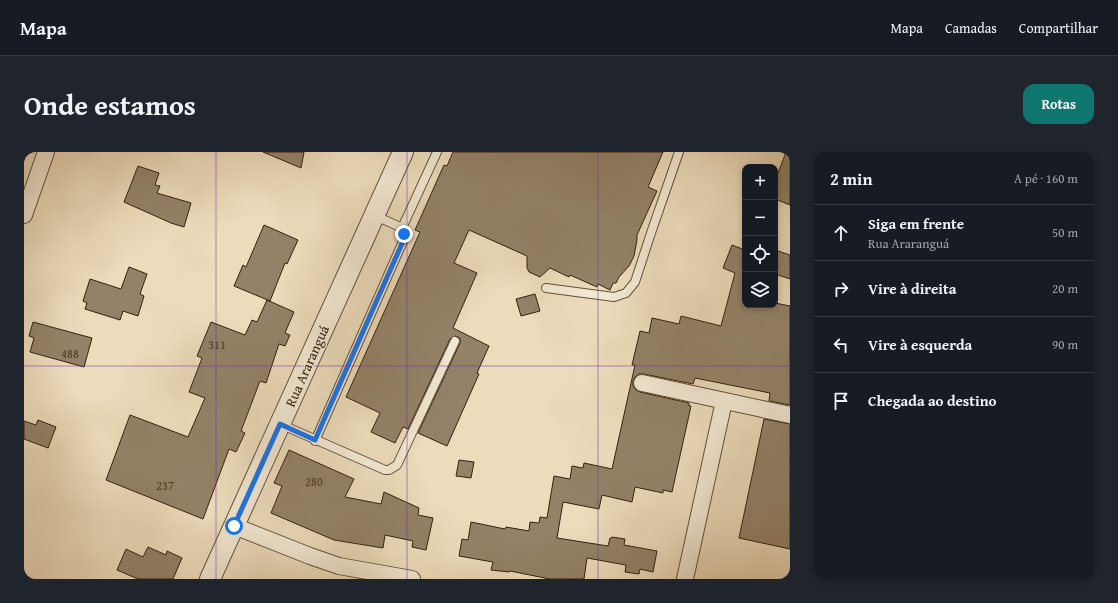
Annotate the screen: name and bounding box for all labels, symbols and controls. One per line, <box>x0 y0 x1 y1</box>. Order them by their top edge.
text: Mapa <box>20 14 67 42</box>
text: Mapa <box>891 18 923 38</box>
text: Camadas <box>945 18 997 38</box>
text: Compartilhar <box>1019 18 1098 38</box>
text: Onde estamos <box>24 84 196 125</box>
button: Rotas <box>1023 84 1094 124</box>
map controls <box>742 164 778 308</box>
button: + <box>742 164 778 200</box>
text: 2 min <box>830 166 872 191</box>
text: A pé · 160 m <box>1014 169 1078 188</box>
button: − <box>742 200 778 236</box>
text: Siga em frente <box>868 213 964 234</box>
icon: ahead <box>830 222 852 244</box>
text: 50 m <box>1052 223 1078 242</box>
route end <box>395 225 413 243</box>
text: Rua Araranguá <box>868 234 949 253</box>
button: locate <box>742 236 778 272</box>
button: layers <box>742 272 778 308</box>
icon: right <box>830 278 852 300</box>
text: Vire à direita <box>868 278 956 299</box>
text: 20 m <box>1052 279 1078 298</box>
street label: Rua Araranguá <box>280 322 334 410</box>
icon: left <box>830 334 852 356</box>
text: Vire à esquerda <box>868 334 972 355</box>
text: 90 m <box>1052 335 1078 354</box>
house number: 311 <box>208 336 226 353</box>
house number: 488 <box>61 345 79 362</box>
icon: arrive <box>830 390 852 412</box>
text: Chegada ao destino <box>868 390 996 411</box>
house number: 280 <box>305 473 323 490</box>
house number: 237 <box>156 477 174 494</box>
route start <box>225 517 243 535</box>

